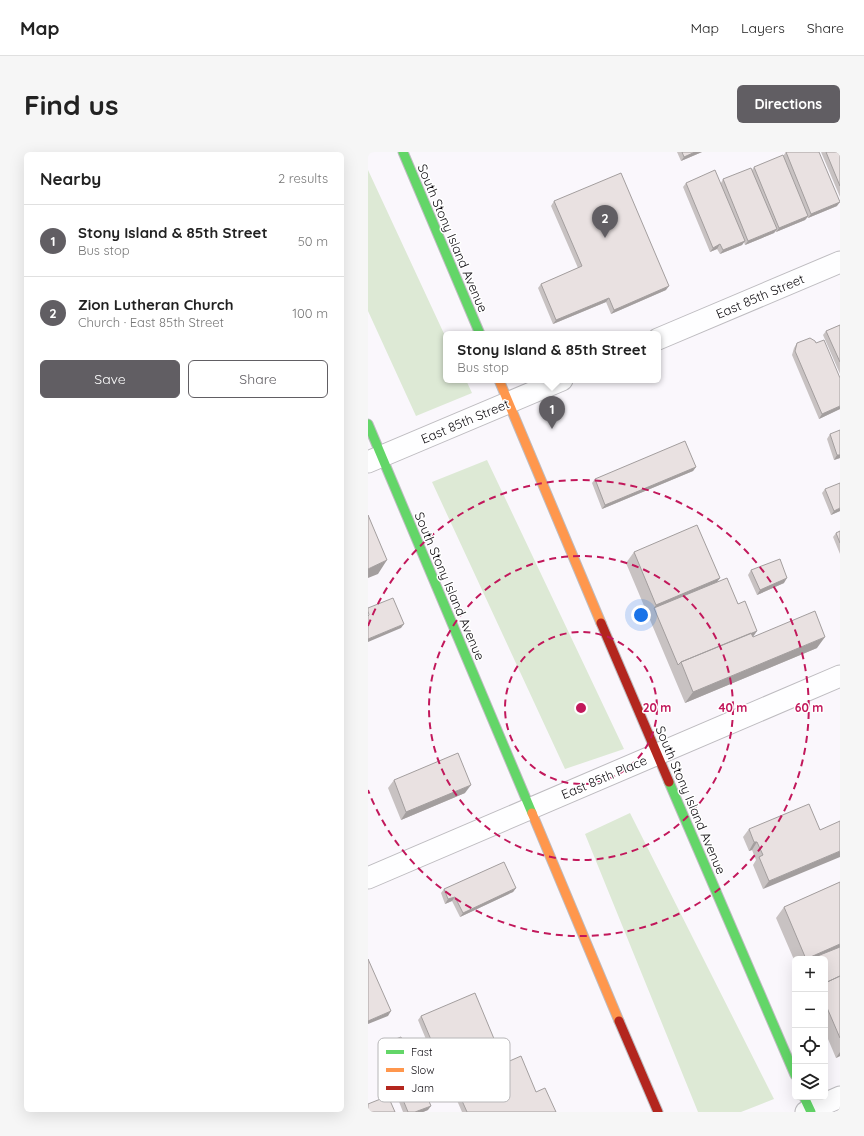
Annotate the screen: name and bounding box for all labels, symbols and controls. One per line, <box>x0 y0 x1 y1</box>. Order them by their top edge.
text: Map <box>20 16 59 40</box>
text: Map <box>690 19 719 37</box>
text: Layers <box>741 19 785 37</box>
text: Share <box>807 19 844 37</box>
button: Directions <box>737 85 840 123</box>
text: Find us <box>24 87 118 122</box>
street label: South Stony Island Avenue <box>414 162 492 314</box>
text: Nearby <box>40 168 101 189</box>
text: 2 results <box>278 170 328 186</box>
pin: 2 <box>592 205 618 238</box>
text: Stony Island & 85th Street <box>78 223 268 242</box>
text: 1 <box>50 233 56 249</box>
text: 50 m <box>298 233 328 249</box>
text: Bus stop <box>78 242 130 258</box>
street label: East 85th Street <box>713 270 807 322</box>
text: Zion Lutheran Church <box>78 295 233 314</box>
text: 2 <box>49 305 57 321</box>
text: 100 m <box>292 305 328 321</box>
text: Church · East 85th Street <box>78 314 224 330</box>
popup <box>443 331 661 383</box>
text: Stony Island & 85th Street <box>457 340 647 359</box>
text: Bus stop <box>457 359 509 375</box>
button: Save <box>40 360 180 398</box>
button: Share <box>188 360 328 398</box>
street label: East 85th Street <box>418 395 512 447</box>
pin: 1 <box>539 396 565 429</box>
street label: South Stony Island Avenue <box>411 510 489 662</box>
your location <box>631 605 651 625</box>
text: 20 m <box>643 700 671 715</box>
text: 40 m <box>719 700 747 715</box>
text: 60 m <box>795 700 823 715</box>
centre of rings <box>574 701 588 715</box>
street label: South Stony Island Avenue <box>652 724 730 876</box>
street label: East 85th Place <box>559 752 649 802</box>
map controls <box>792 956 828 1100</box>
button: + <box>792 956 828 992</box>
button: − <box>792 992 828 1028</box>
button: locate <box>792 1028 828 1064</box>
legend <box>378 1038 510 1102</box>
text: Fast <box>411 1045 433 1059</box>
text: Slow <box>411 1063 435 1077</box>
button: layers <box>792 1064 828 1100</box>
text: Jam <box>411 1081 434 1095</box>

